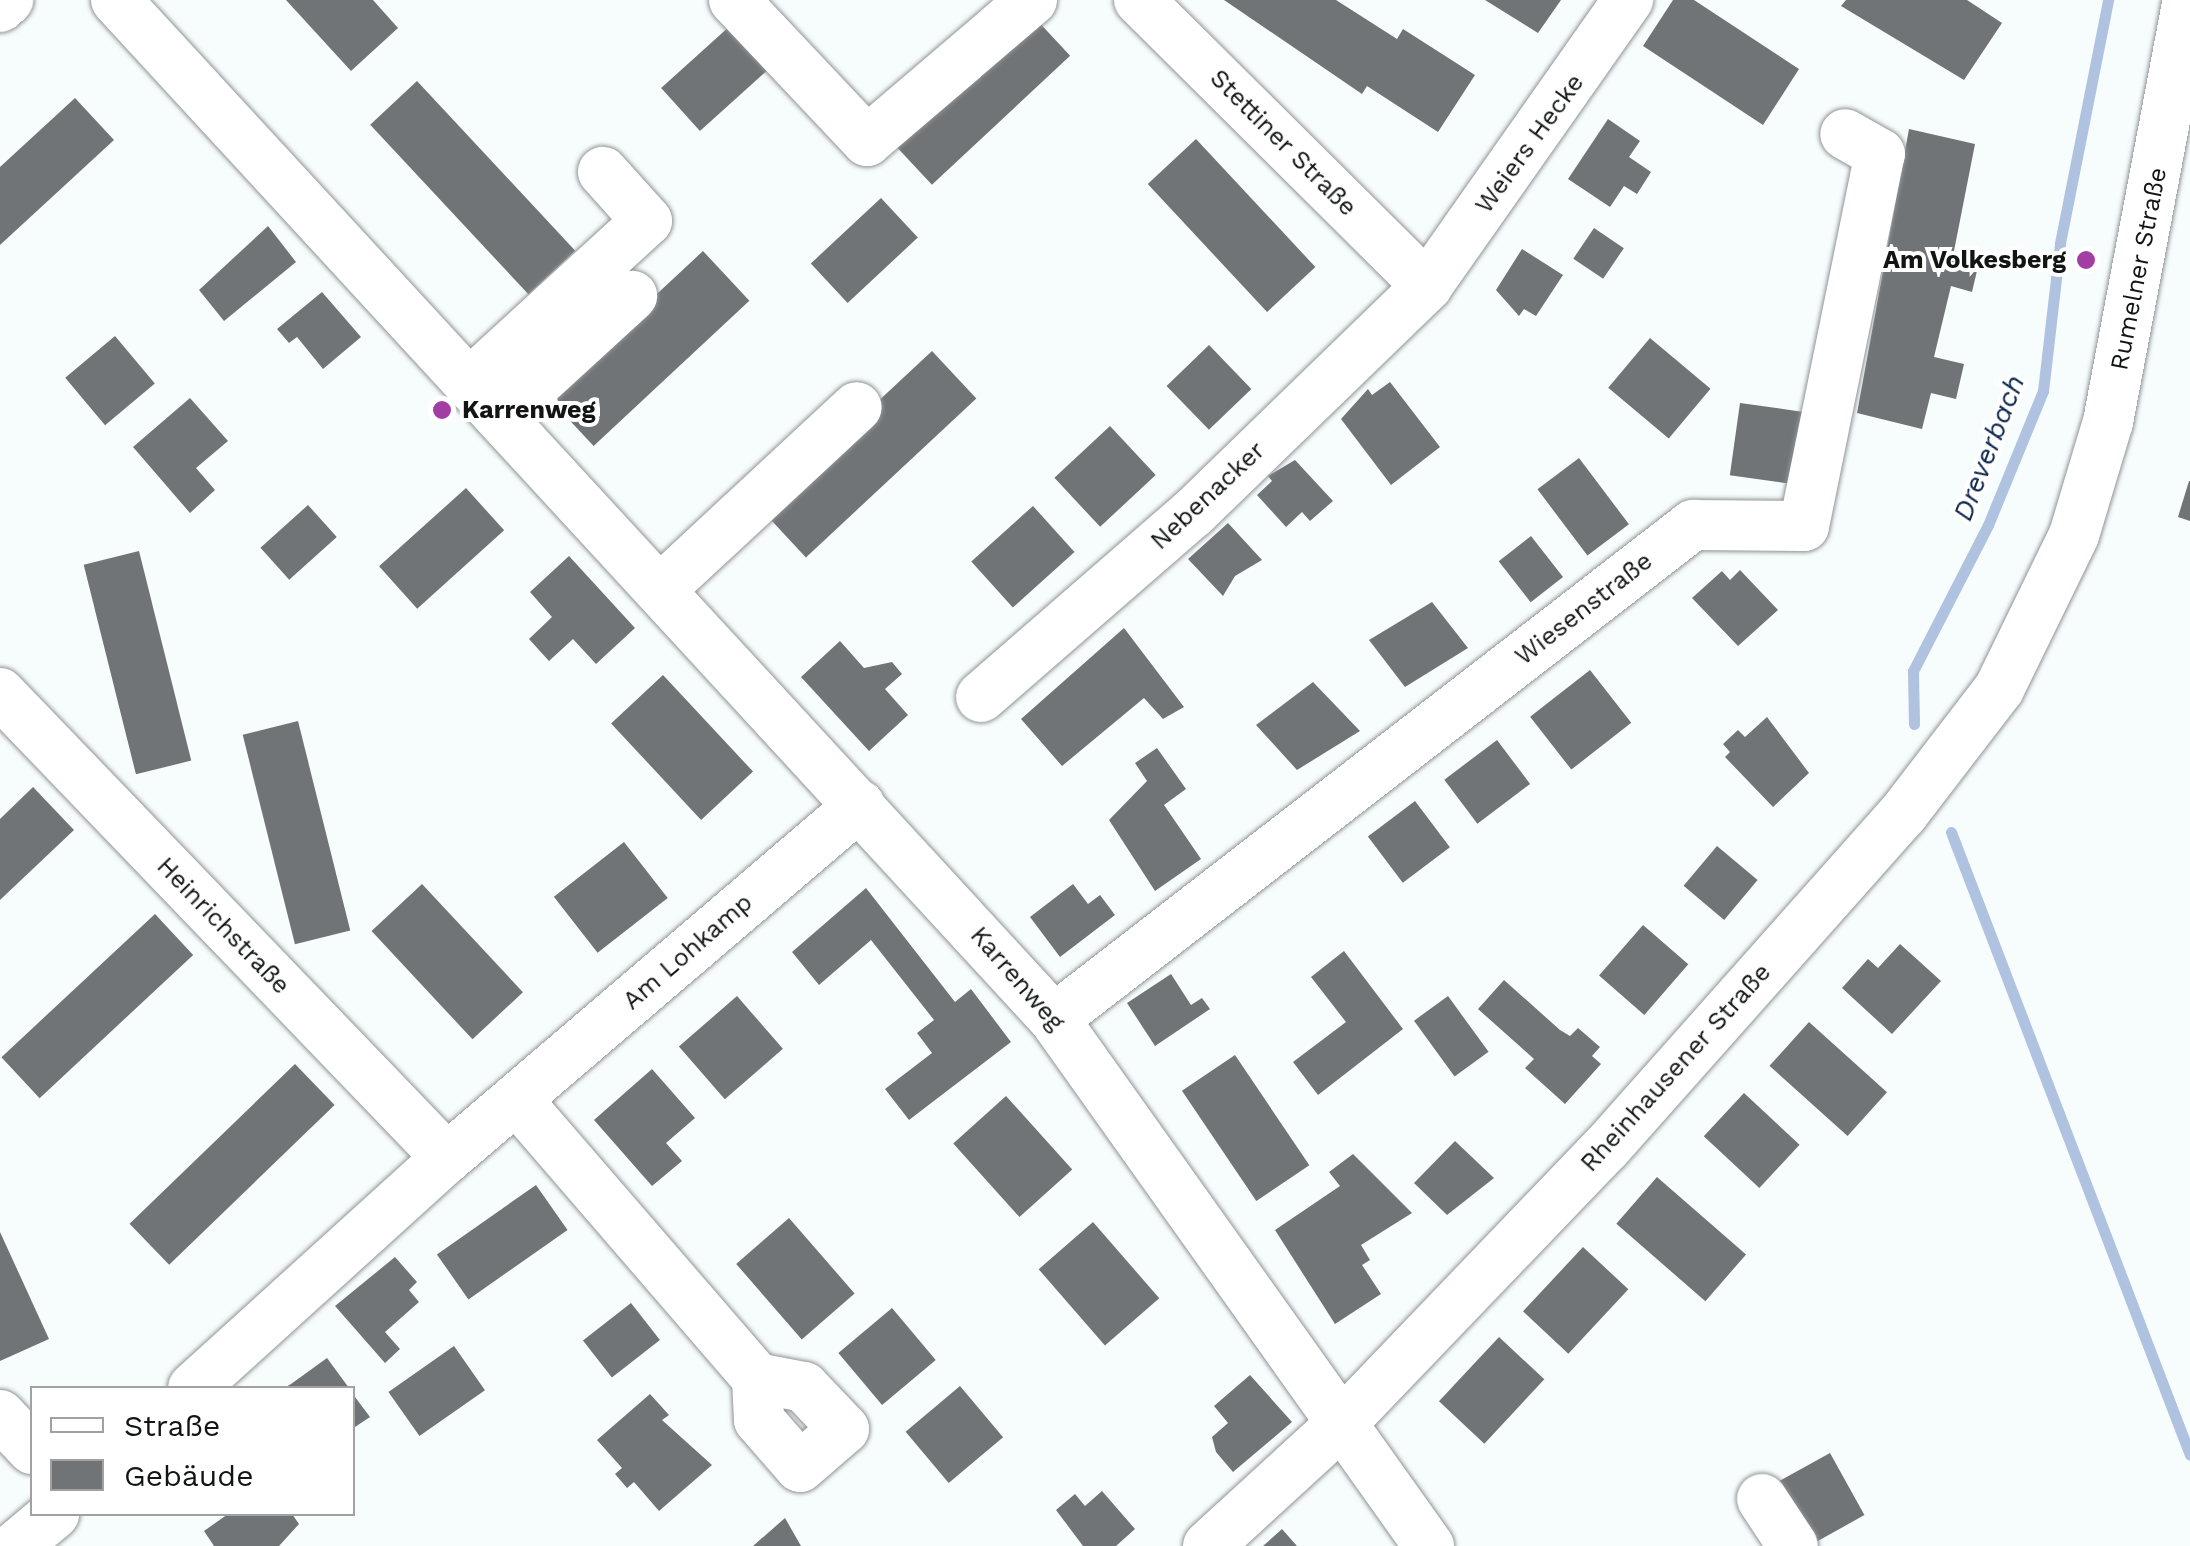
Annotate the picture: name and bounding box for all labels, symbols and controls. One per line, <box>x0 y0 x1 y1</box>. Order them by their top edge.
street label: Stettiner Straße <box>1203 63 1363 223</box>
street label: Weiers Hecke <box>1469 69 1591 219</box>
street label: Rumelner Straße <box>2105 165 2173 373</box>
place label: Am Volkesberg <box>1882 245 2066 275</box>
marker: Am Volkesberg <box>2075 249 2097 271</box>
water label: Dreverbach <box>1946 370 2032 526</box>
place label: Karrenweg <box>462 395 596 425</box>
marker: Karrenweg <box>431 399 453 421</box>
street label: Nebenacker <box>1145 436 1271 556</box>
street label: Wiesenstraße <box>1509 546 1659 672</box>
street label: Heinrichstraße <box>150 851 296 1001</box>
street label: Am Lohkamp <box>617 888 759 1016</box>
street label: Karrenweg <box>964 921 1070 1037</box>
street label: Rheinhausener Straße <box>1574 958 1778 1178</box>
legend <box>30 1386 355 1516</box>
text: Straße <box>124 1408 220 1443</box>
text: Gebäude <box>124 1458 253 1493</box>

